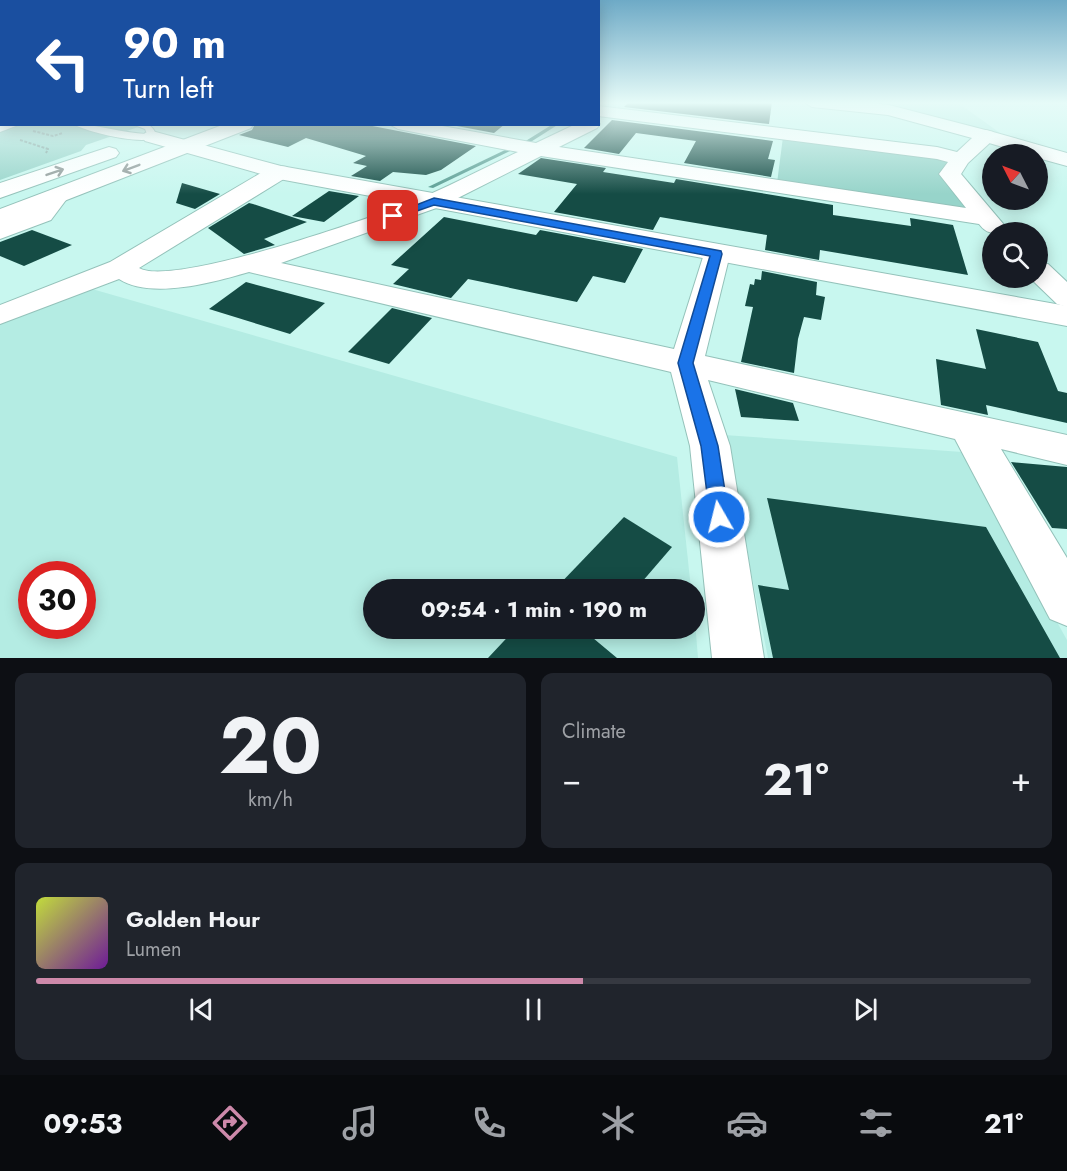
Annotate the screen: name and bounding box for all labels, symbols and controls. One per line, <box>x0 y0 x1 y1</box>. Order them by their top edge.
text: 90 m <box>123 13 226 74</box>
icon: left <box>24 24 102 102</box>
text: Turn left <box>123 69 213 108</box>
north arrow <box>982 144 1048 210</box>
map controls <box>982 144 1048 288</box>
one-way arrow <box>122 163 140 174</box>
one-way arrow <box>45 165 64 176</box>
pin <box>367 190 418 241</box>
icon: arrive <box>376 199 409 232</box>
button: search <box>982 222 1048 288</box>
position arrow <box>687 485 751 549</box>
speed limit sign: 30 <box>18 561 96 639</box>
text: 09:54 · 1 min · 190 m <box>421 593 647 625</box>
text: 20 <box>219 690 322 802</box>
text: Climate <box>562 717 626 746</box>
text: 21° <box>763 747 829 812</box>
text: − <box>562 756 581 803</box>
text: + <box>1011 756 1031 803</box>
text: km/h <box>248 785 293 814</box>
text: Golden Hour <box>126 903 260 935</box>
text: Lumen <box>126 935 182 964</box>
icon: previous <box>185 993 218 1026</box>
icon: pause <box>517 993 550 1026</box>
icon: next <box>849 993 882 1026</box>
icon: directions <box>209 1102 251 1144</box>
icon: music <box>339 1102 381 1144</box>
icon: phone <box>468 1102 510 1144</box>
icon: climate <box>597 1102 639 1144</box>
icon: car <box>726 1102 768 1144</box>
icon: filters <box>855 1102 897 1144</box>
text: 09:53 <box>44 1104 122 1143</box>
text: 21° <box>984 1104 1023 1143</box>

